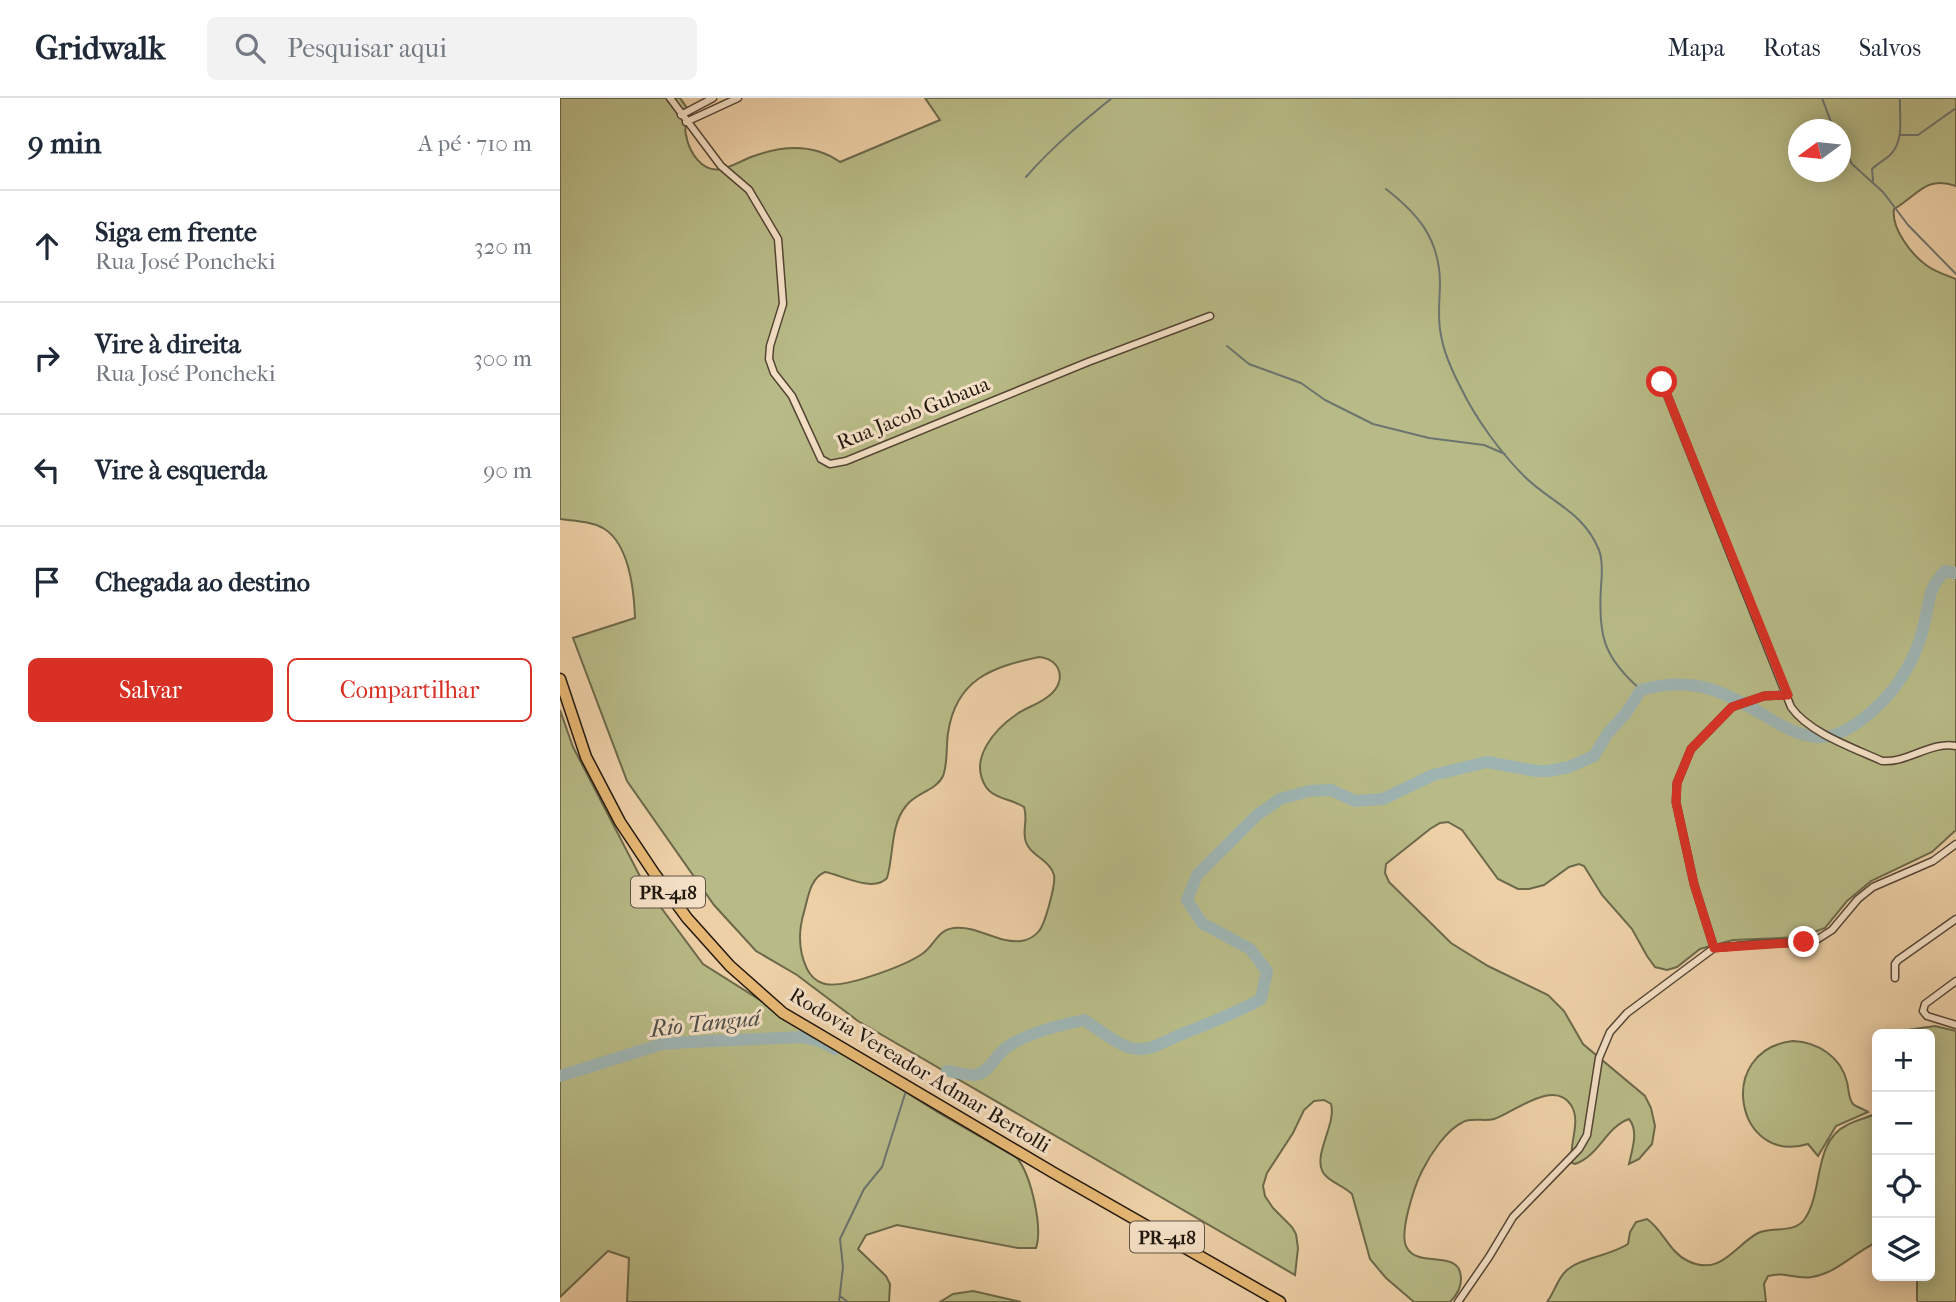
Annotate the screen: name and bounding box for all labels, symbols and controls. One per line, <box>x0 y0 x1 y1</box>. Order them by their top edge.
search box <box>207 17 697 80</box>
text: Gridwalk <box>35 29 165 68</box>
icon: search <box>231 29 269 67</box>
text: Pesquisar aqui <box>287 33 447 64</box>
text: Mapa <box>1668 34 1725 62</box>
text: Rotas <box>1763 34 1821 62</box>
text: Salvos <box>1859 34 1921 62</box>
north arrow <box>1788 119 1851 182</box>
text: 9 min <box>28 126 101 161</box>
text: A pé · 710 m <box>418 130 532 157</box>
text: Siga em frente <box>95 217 257 248</box>
icon: ahead <box>28 227 66 265</box>
text: 320 m <box>474 233 532 260</box>
text: Rua José Poncheki <box>95 248 275 275</box>
text: Vire à direita <box>95 329 241 360</box>
icon: right <box>28 339 66 377</box>
text: 300 m <box>473 345 532 372</box>
text: Rua José Poncheki <box>95 360 275 387</box>
route start <box>1646 366 1677 397</box>
street label: Rua Jacob Gubaua <box>833 371 993 455</box>
icon: left <box>28 451 66 489</box>
text: Vire à esquerda <box>95 455 267 486</box>
text: 90 m <box>483 457 532 484</box>
icon: arrive <box>28 563 66 601</box>
text: Chegada ao destino <box>95 567 310 598</box>
button: Salvar <box>28 658 273 722</box>
button: Compartilhar <box>287 658 532 722</box>
road number: PR-418 <box>631 876 705 908</box>
route end <box>1788 926 1819 957</box>
street label: Rodovia Vereador Admar Bertolli <box>785 982 1055 1158</box>
water label: Rio Tanguá <box>647 1004 764 1043</box>
map controls <box>1872 1029 1935 1281</box>
button: + <box>1872 1029 1935 1092</box>
button: − <box>1872 1092 1935 1155</box>
button: locate <box>1872 1155 1935 1218</box>
button: layers <box>1872 1218 1935 1281</box>
road number: PR-418 <box>1130 1222 1204 1252</box>

